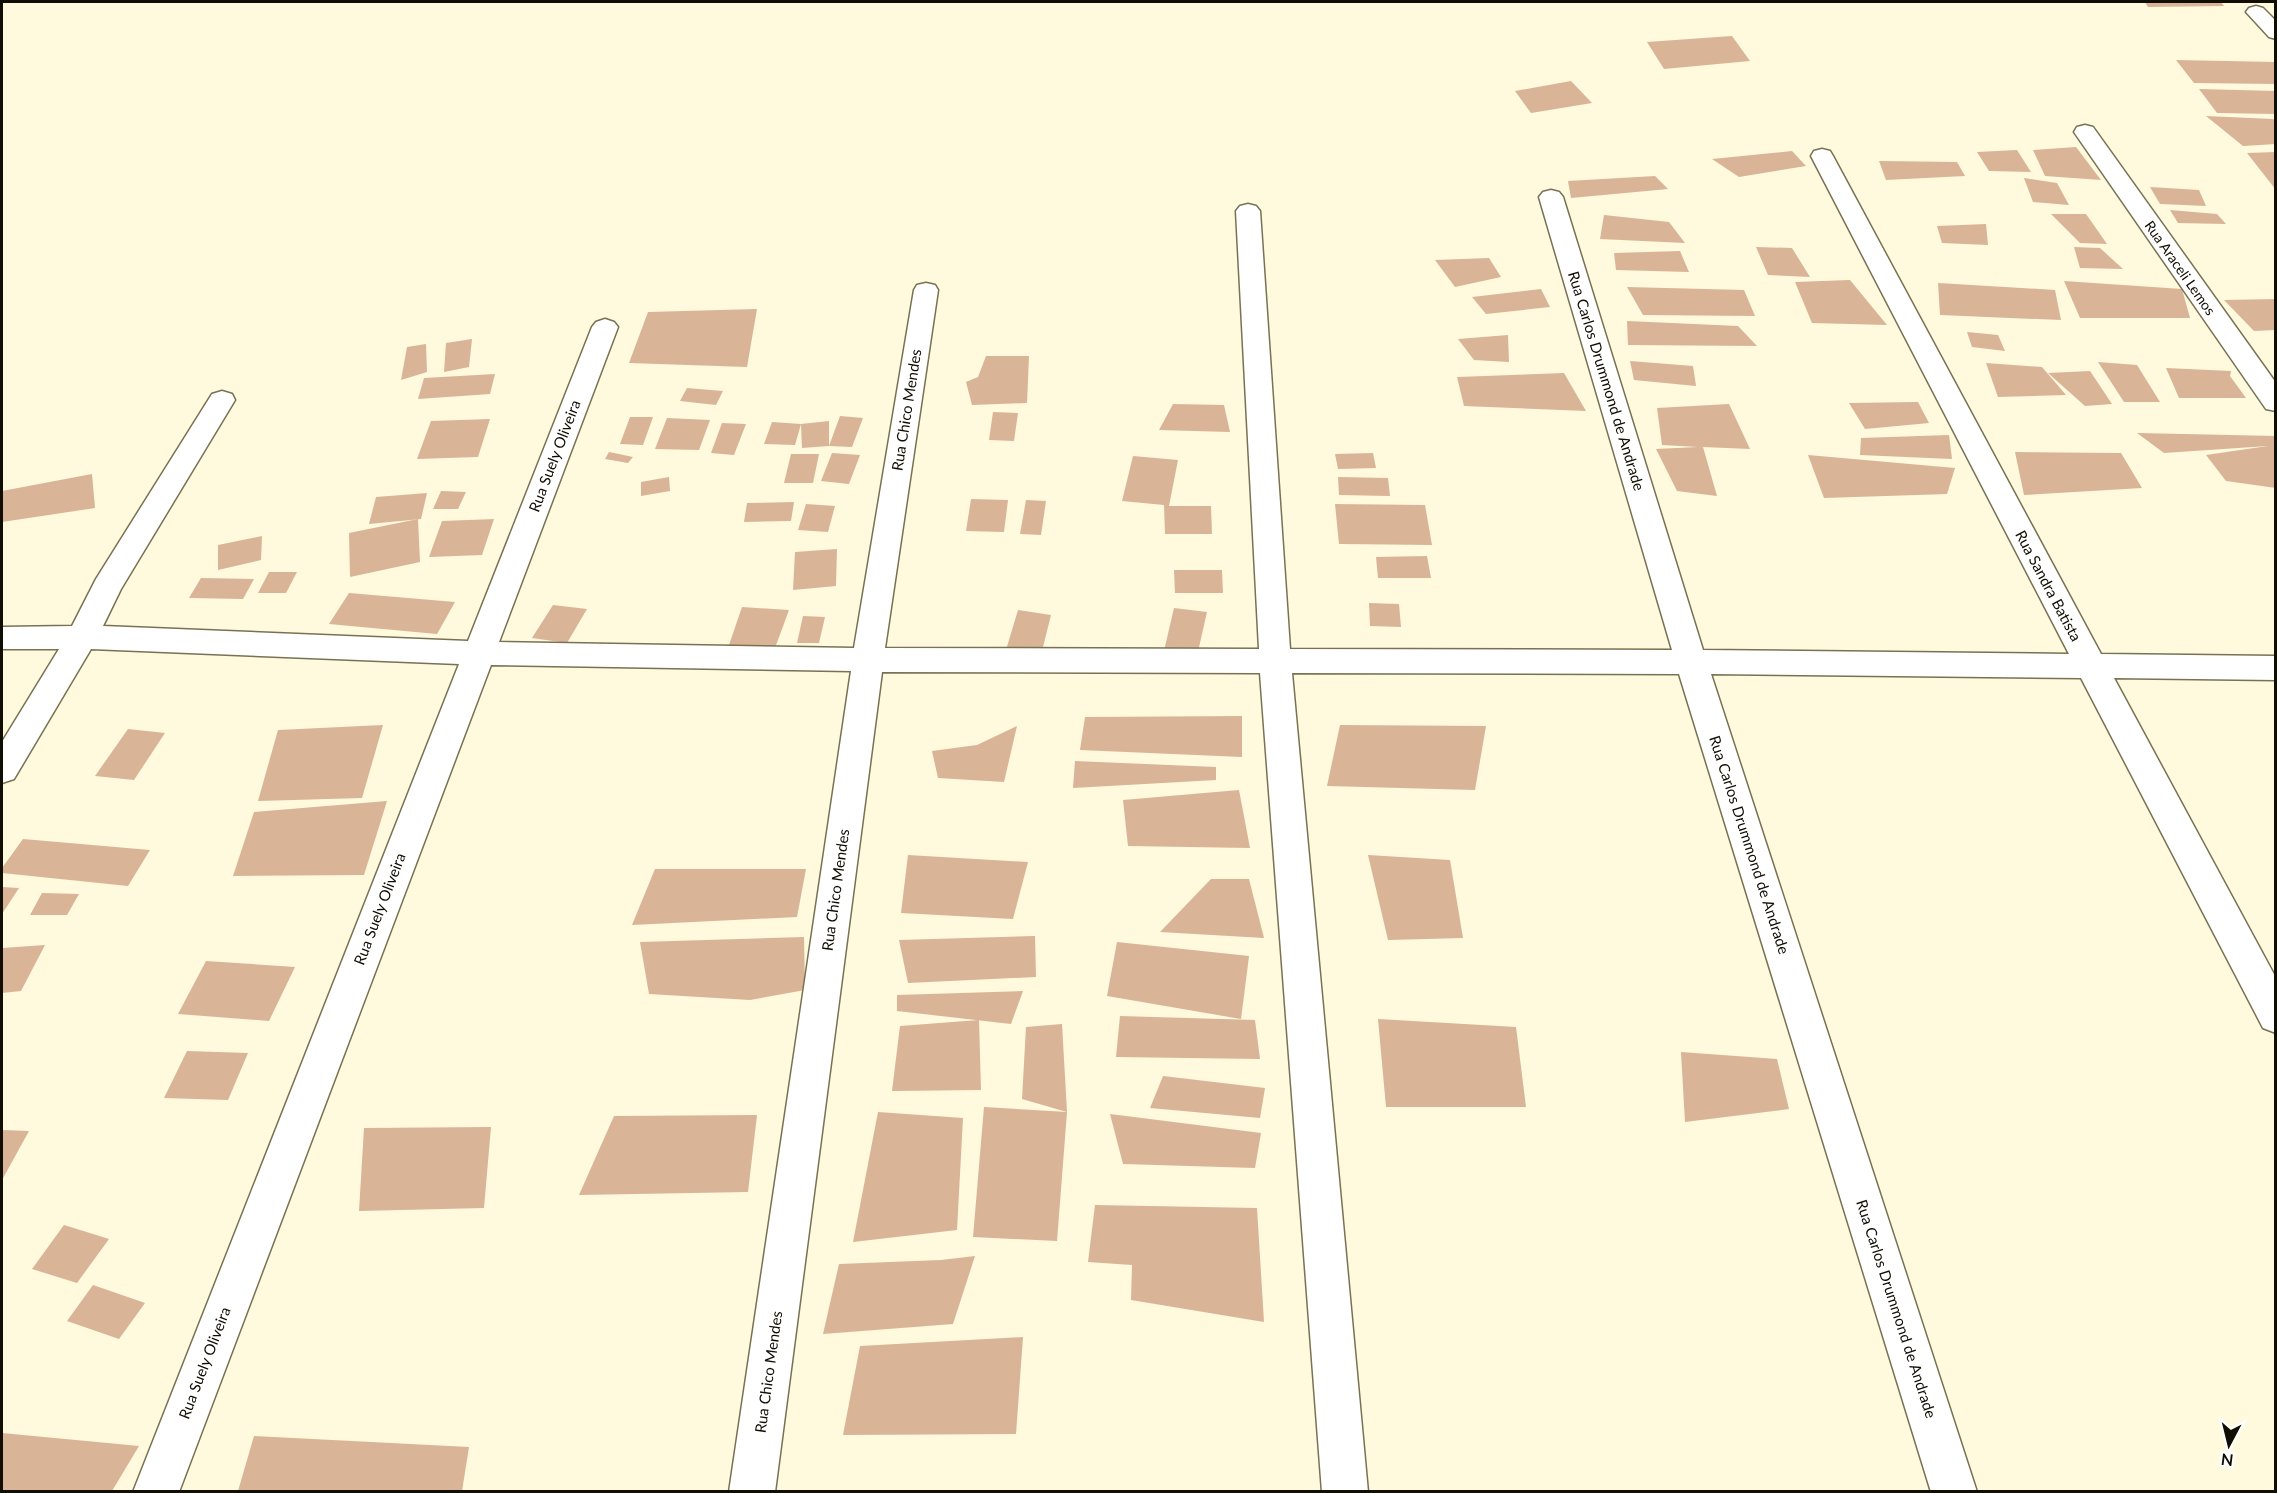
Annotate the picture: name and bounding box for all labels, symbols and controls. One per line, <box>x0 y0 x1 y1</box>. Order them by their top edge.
street label: Rua Araceli Lemos <box>2141 217 2219 318</box>
street label: Rua Carlos Drummond de Andrade <box>1565 269 1649 493</box>
street label: Rua Chico Mendes <box>888 348 925 472</box>
street label: Rua Suely Oliveira <box>524 397 584 514</box>
street label: Rua Sandra Batista <box>2012 527 2086 644</box>
street label: Rua Carlos Drummond de Andrade <box>1706 733 1794 956</box>
street label: Rua Chico Mendes <box>818 828 852 952</box>
street label: Rua Suely Oliveira <box>349 850 409 967</box>
street label: Rua Carlos Drummond de Andrade <box>1853 1197 1941 1420</box>
street label: Rua Suely Oliveira <box>174 1304 234 1421</box>
street label: Rua Chico Mendes <box>751 1310 785 1434</box>
north arrow <box>2199 1415 2259 1475</box>
text: N <box>2220 1450 2234 1471</box>

